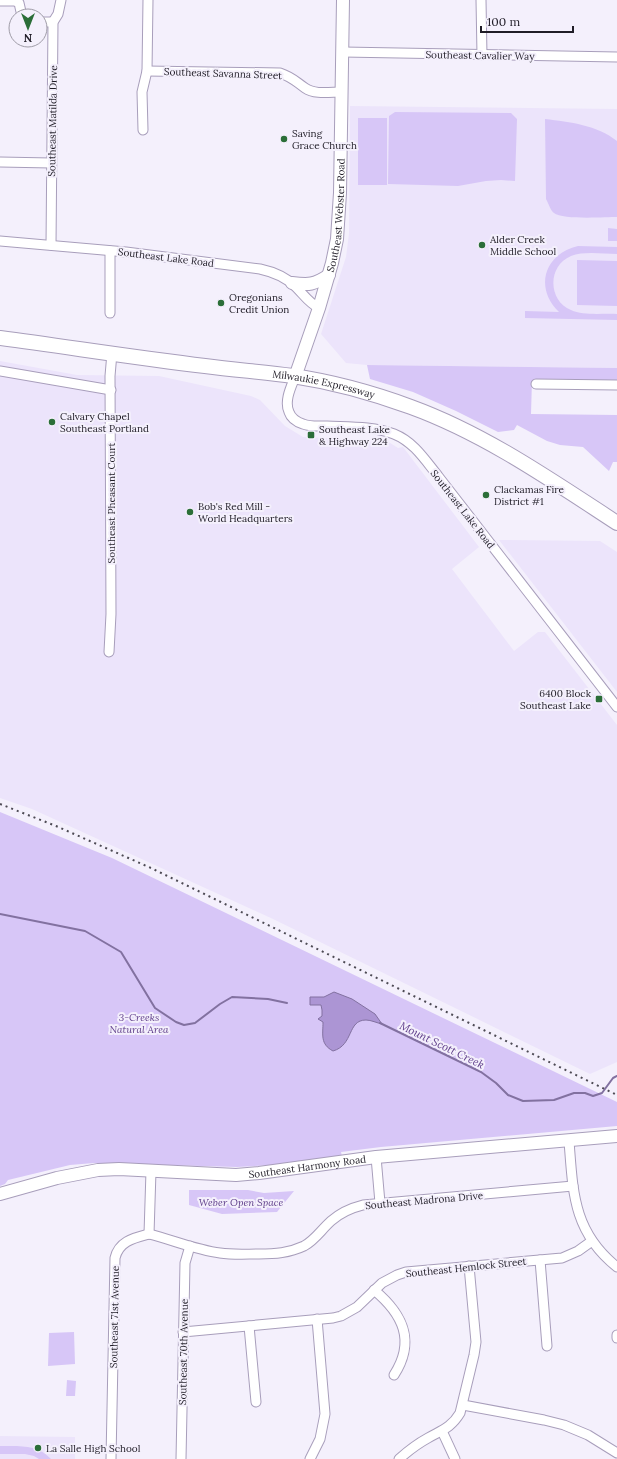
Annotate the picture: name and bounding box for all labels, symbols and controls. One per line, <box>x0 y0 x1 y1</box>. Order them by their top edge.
north arrow <box>8 8 48 48</box>
scale bar <box>481 8 573 34</box>
text: 100 m <box>487 14 520 29</box>
text: N <box>23 31 32 45</box>
street label: Southeast Cavalier Way <box>425 48 535 63</box>
street label: Southeast Matilda Drive <box>45 65 60 177</box>
street label: Southeast Savanna Street <box>164 65 282 82</box>
place label: Saving Grace Church <box>292 127 357 152</box>
marker: Saving Grace Church <box>279 134 289 144</box>
street label: Southeast Webster Road <box>324 158 348 274</box>
place label: Alder Creek Middle School <box>489 233 556 258</box>
marker: Alder Creek Middle School <box>477 240 487 250</box>
street label: Southeast Lake Road <box>117 245 215 270</box>
place label: Oregonians Credit Union <box>229 291 289 316</box>
marker: Oregonians Credit Union <box>216 298 226 308</box>
street label: Milwaukie Expressway <box>272 367 377 402</box>
place label: Calvary Chapel Southeast Portland <box>60 410 149 435</box>
marker: Calvary Chapel Southeast Portland <box>47 417 57 427</box>
place label: Southeast Lake & Highway 224 <box>319 423 390 448</box>
marker: Southeast Lake & Highway 224 <box>306 430 316 440</box>
street label: Southeast Pheasant Court <box>105 442 118 563</box>
street label: Southeast Lake Road <box>428 467 498 551</box>
place label: Clackamas Fire District #1 <box>494 483 565 508</box>
marker: Clackamas Fire District #1 <box>481 490 491 500</box>
place label: Bob's Red Mill - World Headquarters <box>198 500 293 525</box>
marker: Bob's Red Mill - World Headquarters <box>185 507 195 517</box>
place label: 6400 Block Southeast Lake <box>520 687 592 712</box>
marker: 6400 Block Southeast Lake <box>594 694 604 704</box>
park label: 3-Creeks Natural Area <box>110 1011 169 1036</box>
water label: Mount Scott Creek <box>397 1018 487 1072</box>
street label: Southeast Harmony Road <box>248 1152 367 1181</box>
street label: Southeast Madrona Drive <box>365 1189 484 1212</box>
park label: Weber Open Space <box>199 1196 283 1209</box>
street label: Southeast Hemlock Street <box>405 1255 527 1280</box>
street label: Southeast 71st Avenue <box>107 1265 122 1368</box>
street label: Southeast 70th Avenue <box>176 1298 191 1405</box>
place label: La Salle High School <box>46 1442 141 1455</box>
marker: La Salle High School <box>33 1443 43 1453</box>

